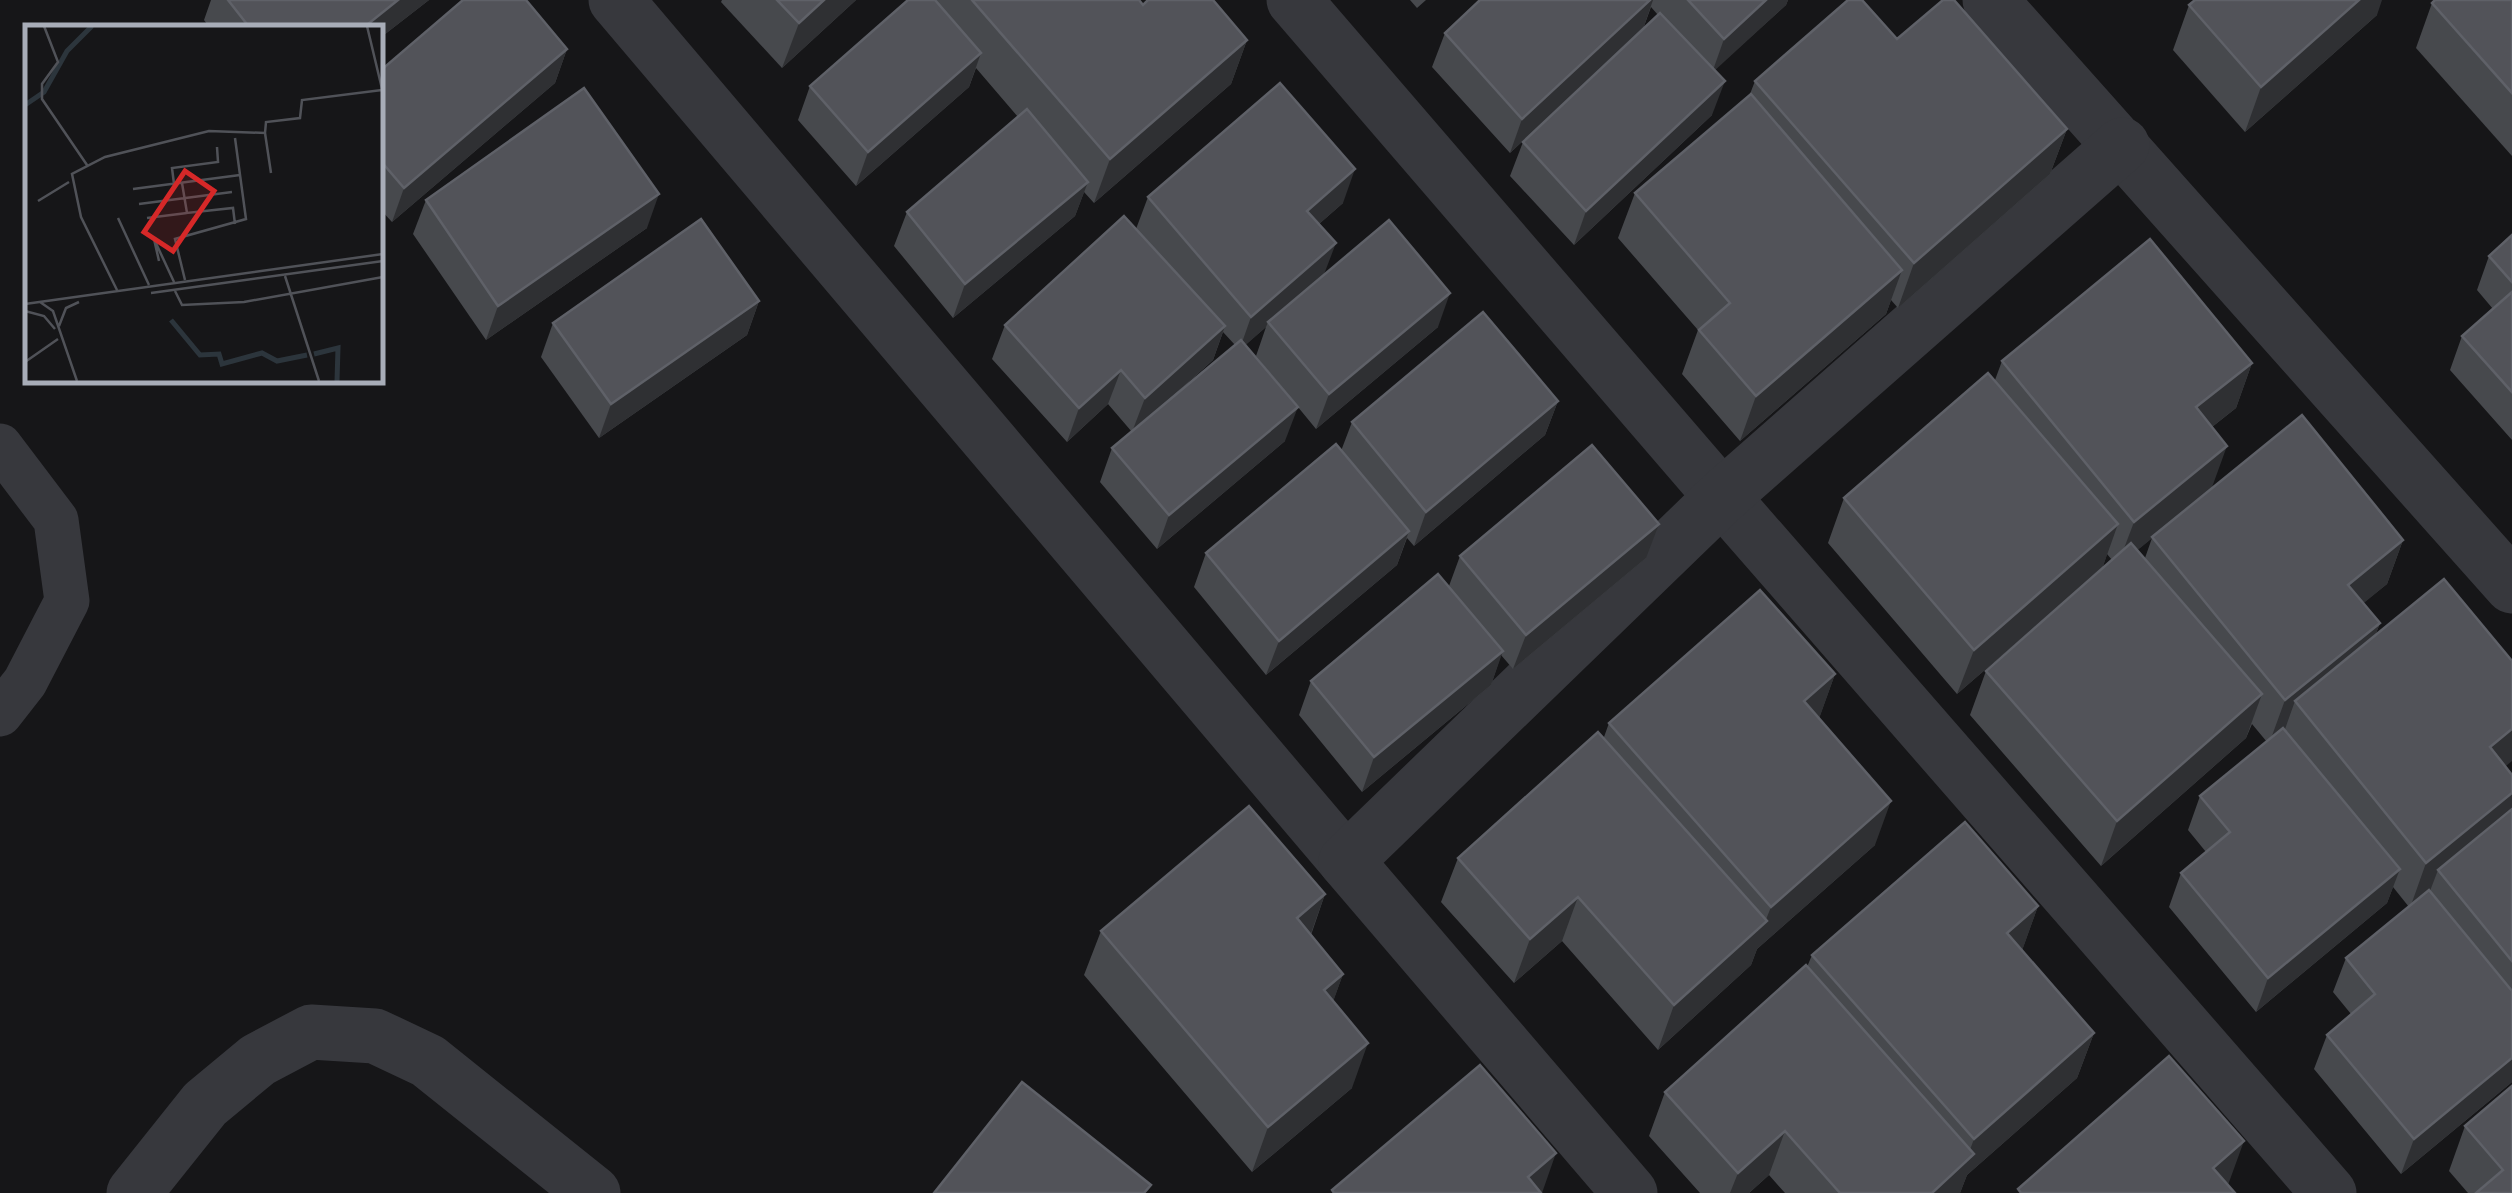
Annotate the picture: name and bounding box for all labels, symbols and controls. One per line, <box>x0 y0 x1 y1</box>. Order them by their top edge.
inset map <box>25 25 382 382</box>

